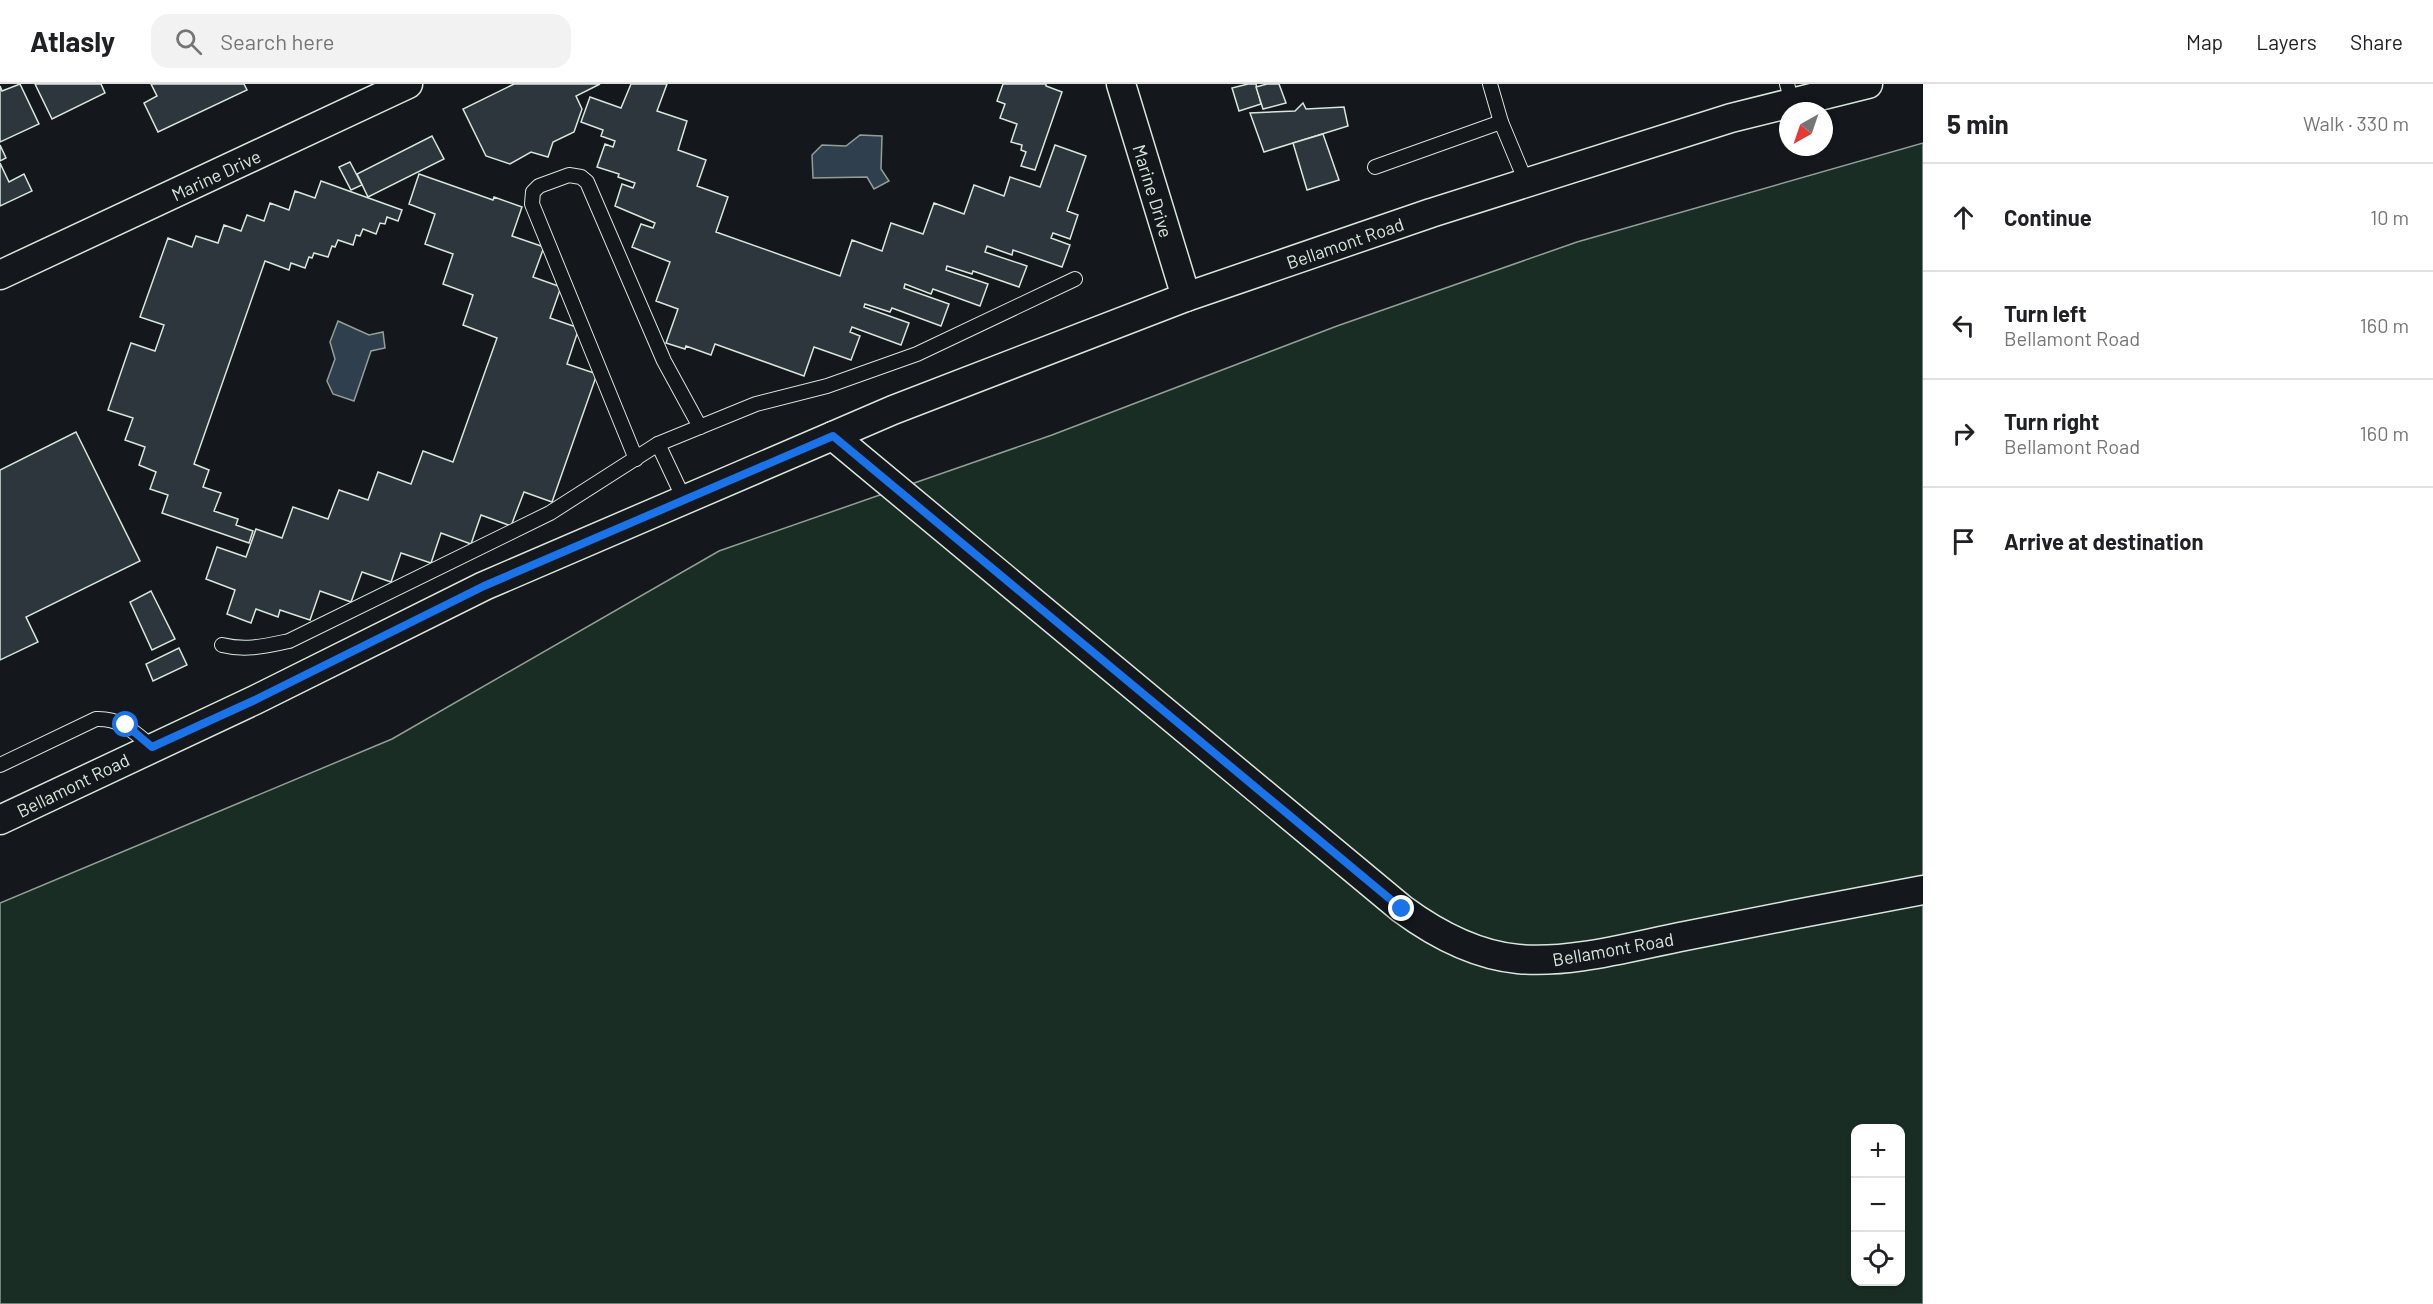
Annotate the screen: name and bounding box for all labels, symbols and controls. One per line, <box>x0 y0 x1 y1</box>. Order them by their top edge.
search box <box>151 14 571 68</box>
text: Atlasly <box>30 24 115 58</box>
icon: search <box>172 25 205 58</box>
text: Search here <box>220 28 335 54</box>
text: Map <box>2186 29 2223 54</box>
text: Layers <box>2256 29 2317 54</box>
text: Share <box>2350 29 2403 54</box>
north arrow <box>1779 102 1833 156</box>
text: 5 min <box>1947 108 2009 139</box>
text: Walk · 330 m <box>2303 111 2409 135</box>
street label: Marine Drive <box>1128 142 1178 240</box>
street label: Marine Drive <box>168 145 264 205</box>
icon: ahead <box>1947 201 1980 234</box>
text: Continue <box>2004 204 2092 230</box>
text: 10 m <box>2370 205 2409 229</box>
street label: Bellamont Road <box>1283 213 1407 273</box>
text: Turn left <box>2004 300 2087 326</box>
icon: left <box>1947 309 1980 342</box>
text: 160 m <box>2360 313 2409 337</box>
text: Bellamont Road <box>2004 326 2140 350</box>
text: Turn right <box>2004 408 2099 434</box>
icon: right <box>1947 417 1980 450</box>
text: 160 m <box>2360 421 2409 445</box>
text: Bellamont Road <box>2004 434 2140 458</box>
icon: arrive <box>1947 525 1980 558</box>
text: Arrive at destination <box>2004 528 2203 554</box>
route start <box>112 711 138 737</box>
street label: Bellamont Road <box>13 748 133 822</box>
route end <box>1388 895 1414 921</box>
street label: Bellamont Road <box>1551 928 1675 970</box>
map controls <box>1851 1124 1905 1286</box>
button: + <box>1851 1124 1905 1178</box>
button: − <box>1851 1178 1905 1232</box>
button: locate <box>1851 1232 1905 1286</box>

